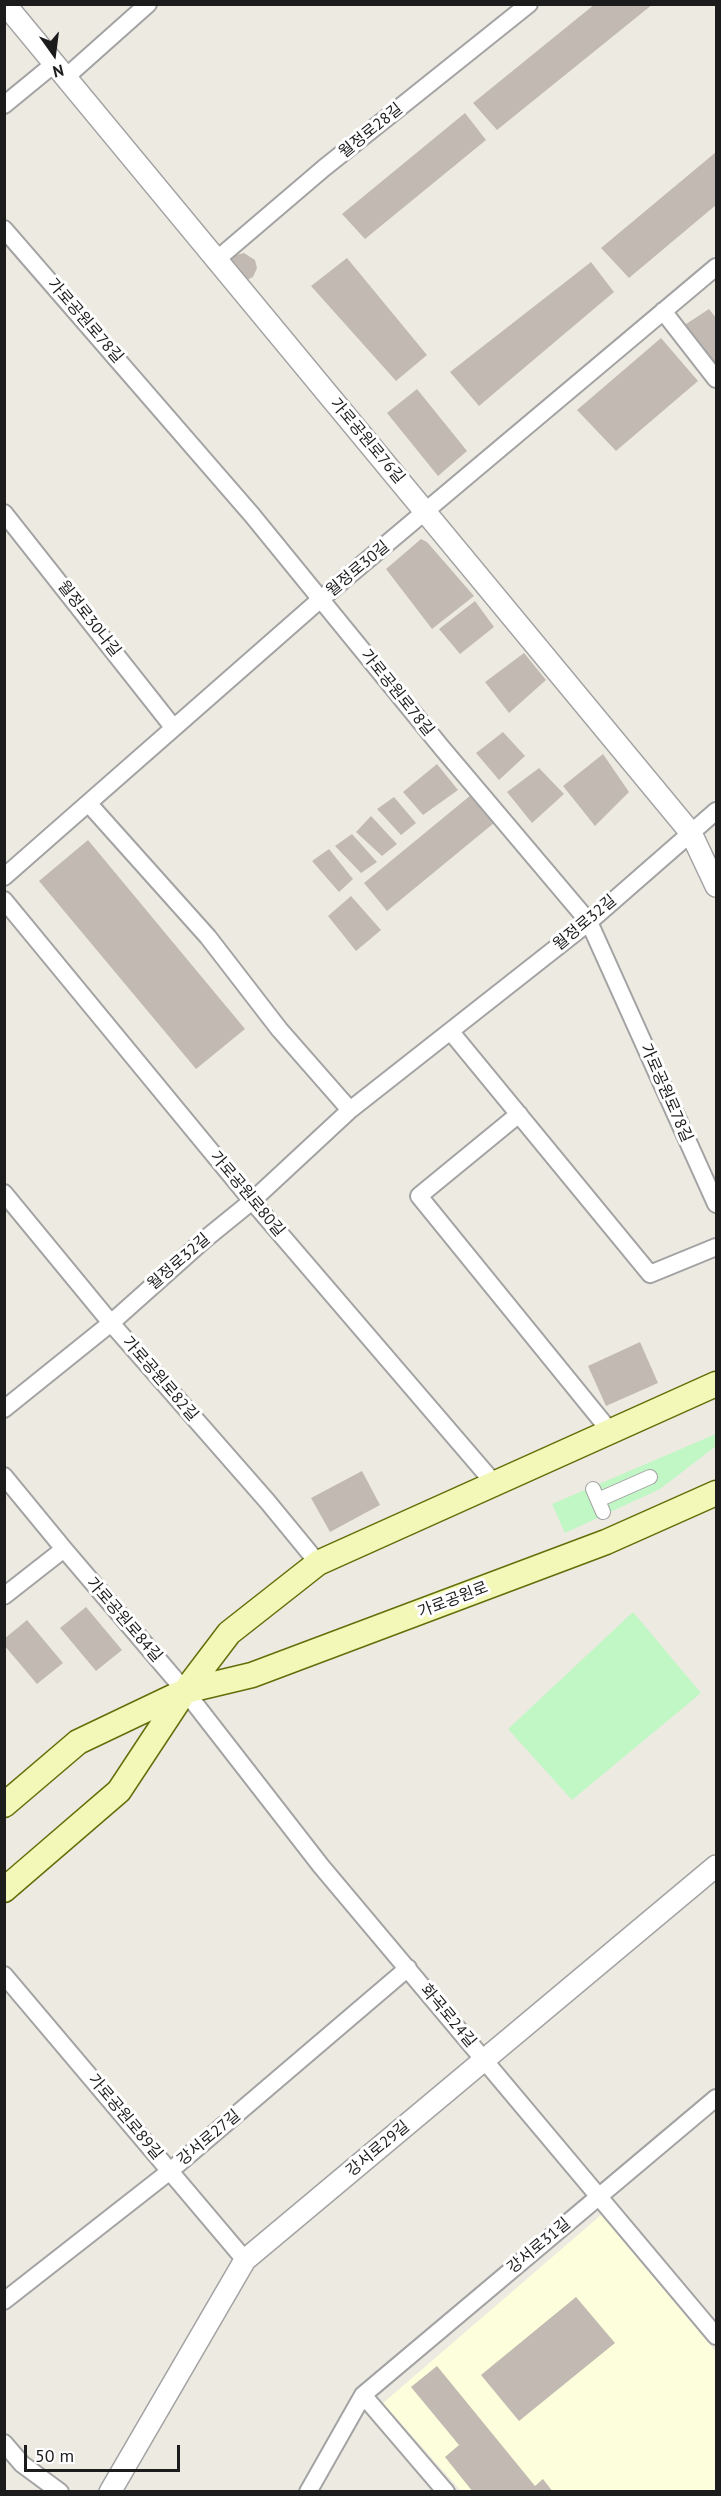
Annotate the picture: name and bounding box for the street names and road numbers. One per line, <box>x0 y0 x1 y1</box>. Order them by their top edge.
street label: 월정로28길 <box>335 100 407 162</box>
street label: 가로공원로78길 <box>43 275 127 367</box>
street label: 가로공원로76길 <box>326 394 408 488</box>
street label: 월정로30길 <box>323 537 393 601</box>
street label: 월정로30나길 <box>53 577 125 661</box>
street label: 가로공원로78길 <box>356 646 438 740</box>
street label: 월정로32길 <box>550 891 620 955</box>
street label: 가로공원로78길 <box>636 1041 696 1145</box>
street label: 가로공원로80길 <box>206 1147 288 1241</box>
street label: 월정로32길 <box>144 1230 214 1294</box>
street label: 가로공원로82길 <box>118 1333 202 1425</box>
street label: 가로공원로84길 <box>82 1574 166 1666</box>
street label: 가로공원로 <box>415 1578 491 1622</box>
street label: 화곡로24길 <box>416 1981 480 2051</box>
street label: 가로공원로89길 <box>84 2070 166 2164</box>
street label: 강서로27길 <box>174 2106 244 2170</box>
street label: 강서로29길 <box>343 2117 413 2181</box>
street label: 강서로31길 <box>504 2214 574 2278</box>

